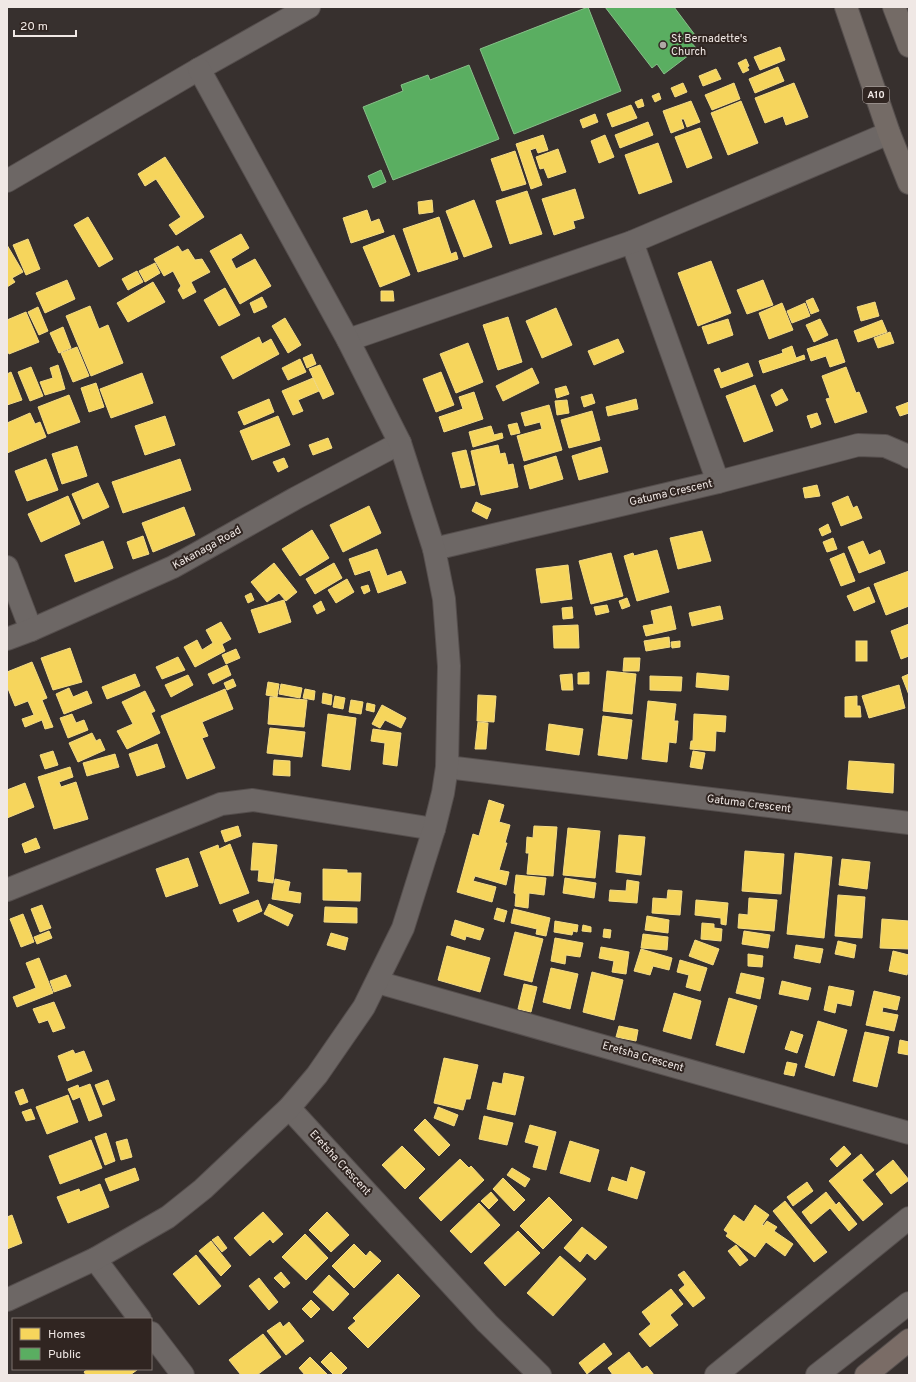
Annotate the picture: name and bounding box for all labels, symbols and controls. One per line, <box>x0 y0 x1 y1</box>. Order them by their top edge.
scale bar <box>14 12 76 38</box>
text: 20 m <box>20 19 48 35</box>
place label: St Bernadette's Church <box>671 32 747 59</box>
marker: St Bernadette's Church <box>658 40 668 50</box>
road number: A10 <box>863 87 889 103</box>
street label: Gatuma Crescent <box>628 477 714 509</box>
street label: Kakanaga Road <box>170 523 244 573</box>
street label: Gatuma Crescent <box>706 792 792 816</box>
street label: Eretsha Crescent <box>601 1039 685 1075</box>
street label: Eretsha Crescent <box>306 1128 374 1198</box>
legend <box>12 1318 152 1370</box>
text: Homes <box>48 1327 85 1343</box>
text: Public <box>48 1347 81 1363</box>

